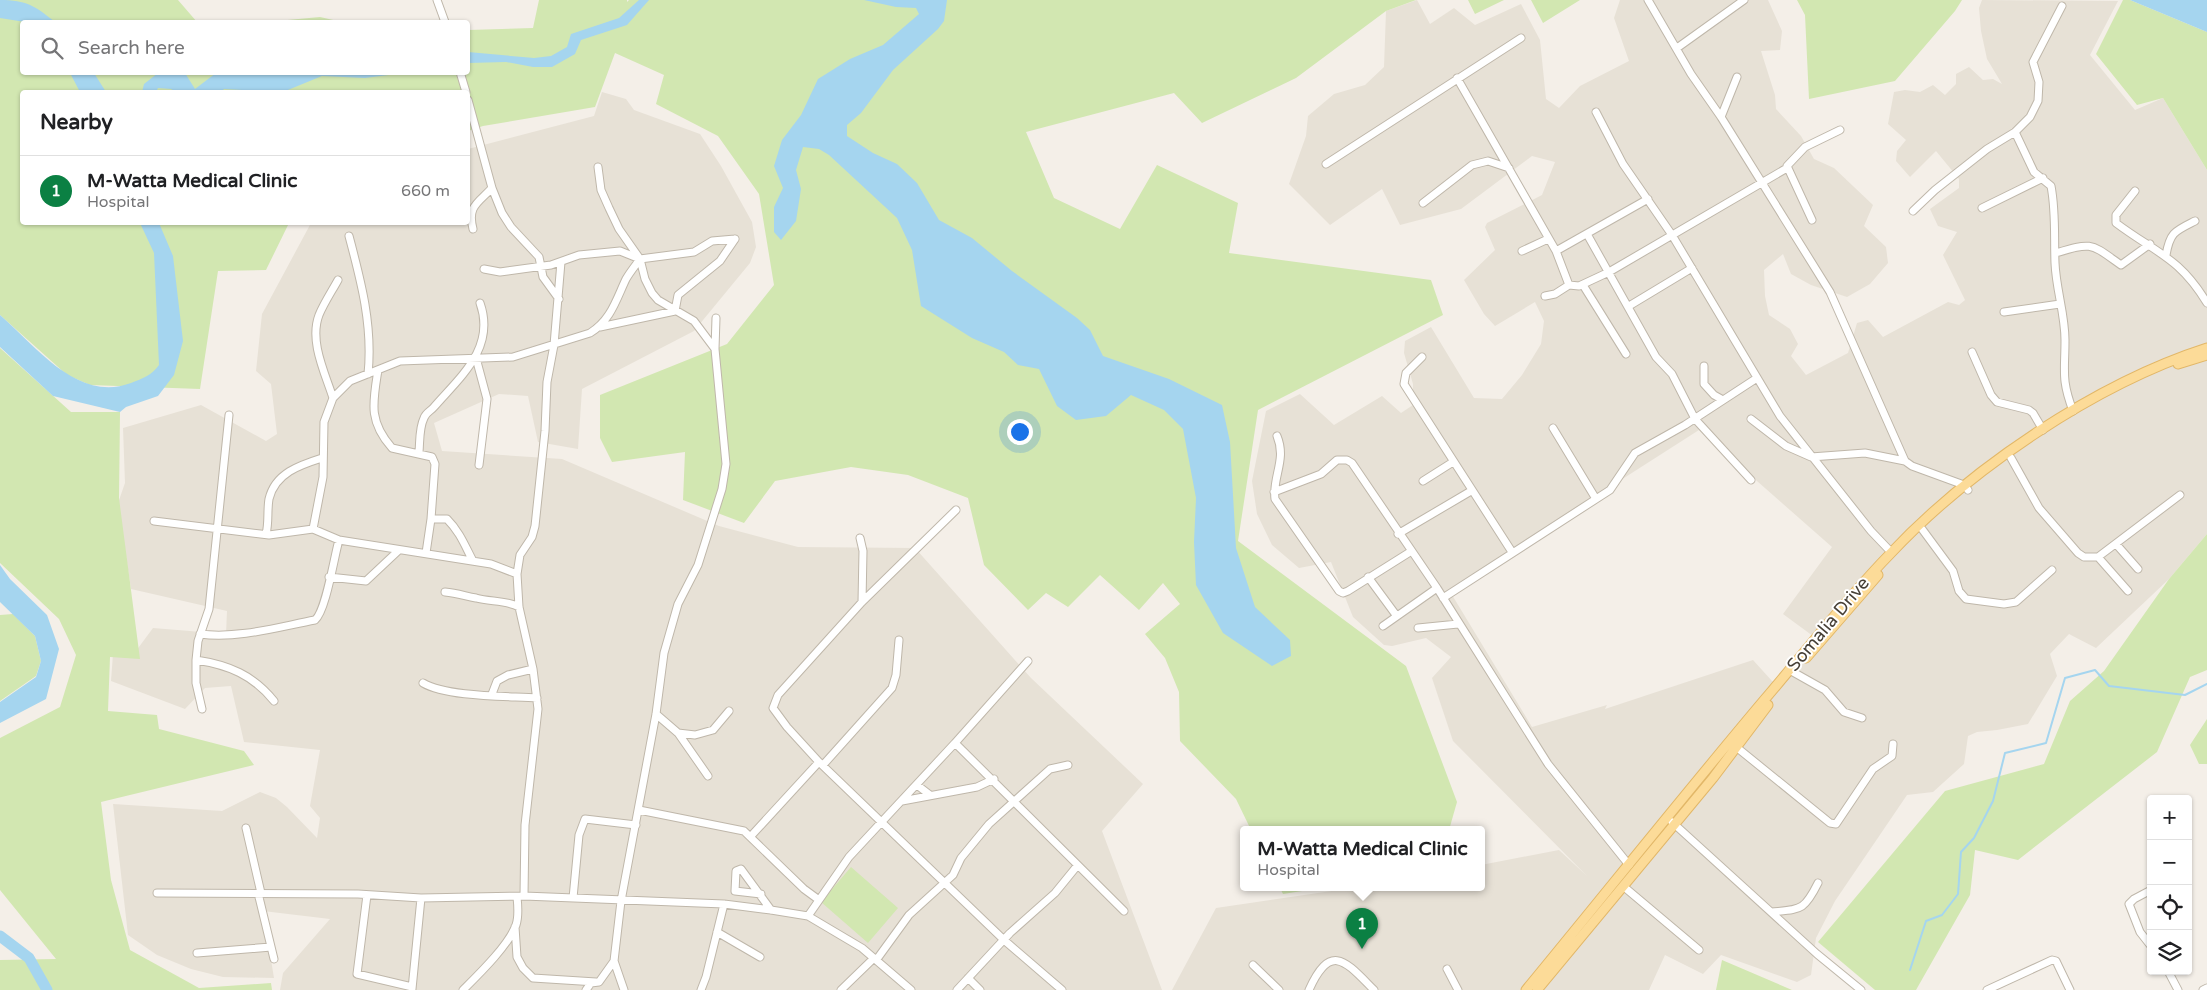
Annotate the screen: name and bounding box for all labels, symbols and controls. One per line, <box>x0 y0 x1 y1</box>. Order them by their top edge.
search box <box>20 20 470 75</box>
icon: search <box>38 34 66 62</box>
text: Search here <box>78 37 185 59</box>
text: Nearby <box>40 110 113 135</box>
text: M-Watta Medical Clinic <box>87 170 297 192</box>
text: 1 <box>51 181 61 201</box>
text: 660 m <box>401 181 450 201</box>
text: Hospital <box>87 192 149 212</box>
your location <box>1007 419 1033 445</box>
street label: Somalia Drive <box>1782 572 1874 676</box>
map controls <box>2147 795 2192 975</box>
button: + <box>2147 795 2192 840</box>
popup <box>1240 826 1485 891</box>
text: M-Watta Medical Clinic <box>1257 838 1468 860</box>
button: − <box>2147 840 2192 885</box>
text: Hospital <box>1257 860 1320 880</box>
button: locate <box>2147 885 2192 930</box>
pin: 1 <box>1346 908 1378 949</box>
button: layers <box>2147 930 2192 975</box>

